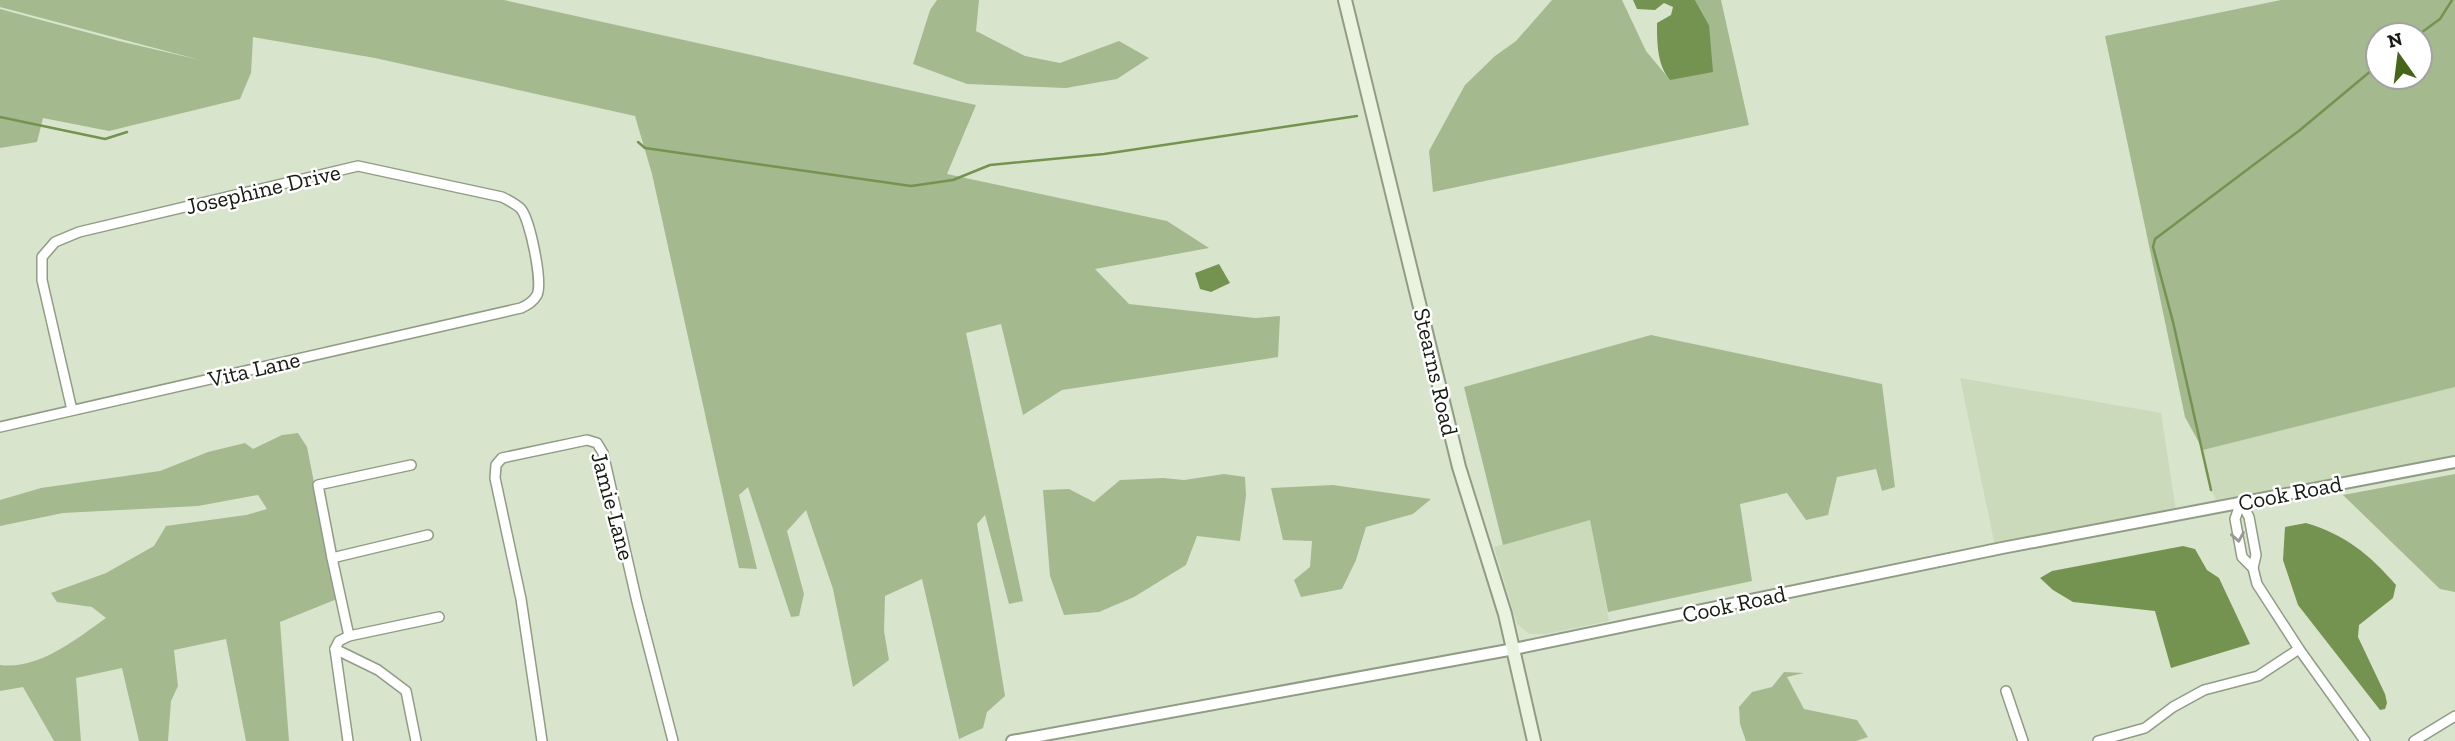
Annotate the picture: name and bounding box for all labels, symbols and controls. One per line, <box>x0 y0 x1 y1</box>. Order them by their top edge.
north arrow <box>2364 21 2434 91</box>
text: N <box>2385 27 2405 53</box>
street label: Josephine Drive <box>183 158 343 220</box>
street label: Stearns Road <box>1408 305 1464 439</box>
street label: Vita Lane <box>204 345 303 393</box>
street label: Jamie Lane <box>585 449 641 563</box>
street label: Cook Road <box>2236 469 2345 517</box>
one-way arrow <box>2230 531 2245 543</box>
street label: Cook Road <box>1680 579 1789 629</box>

